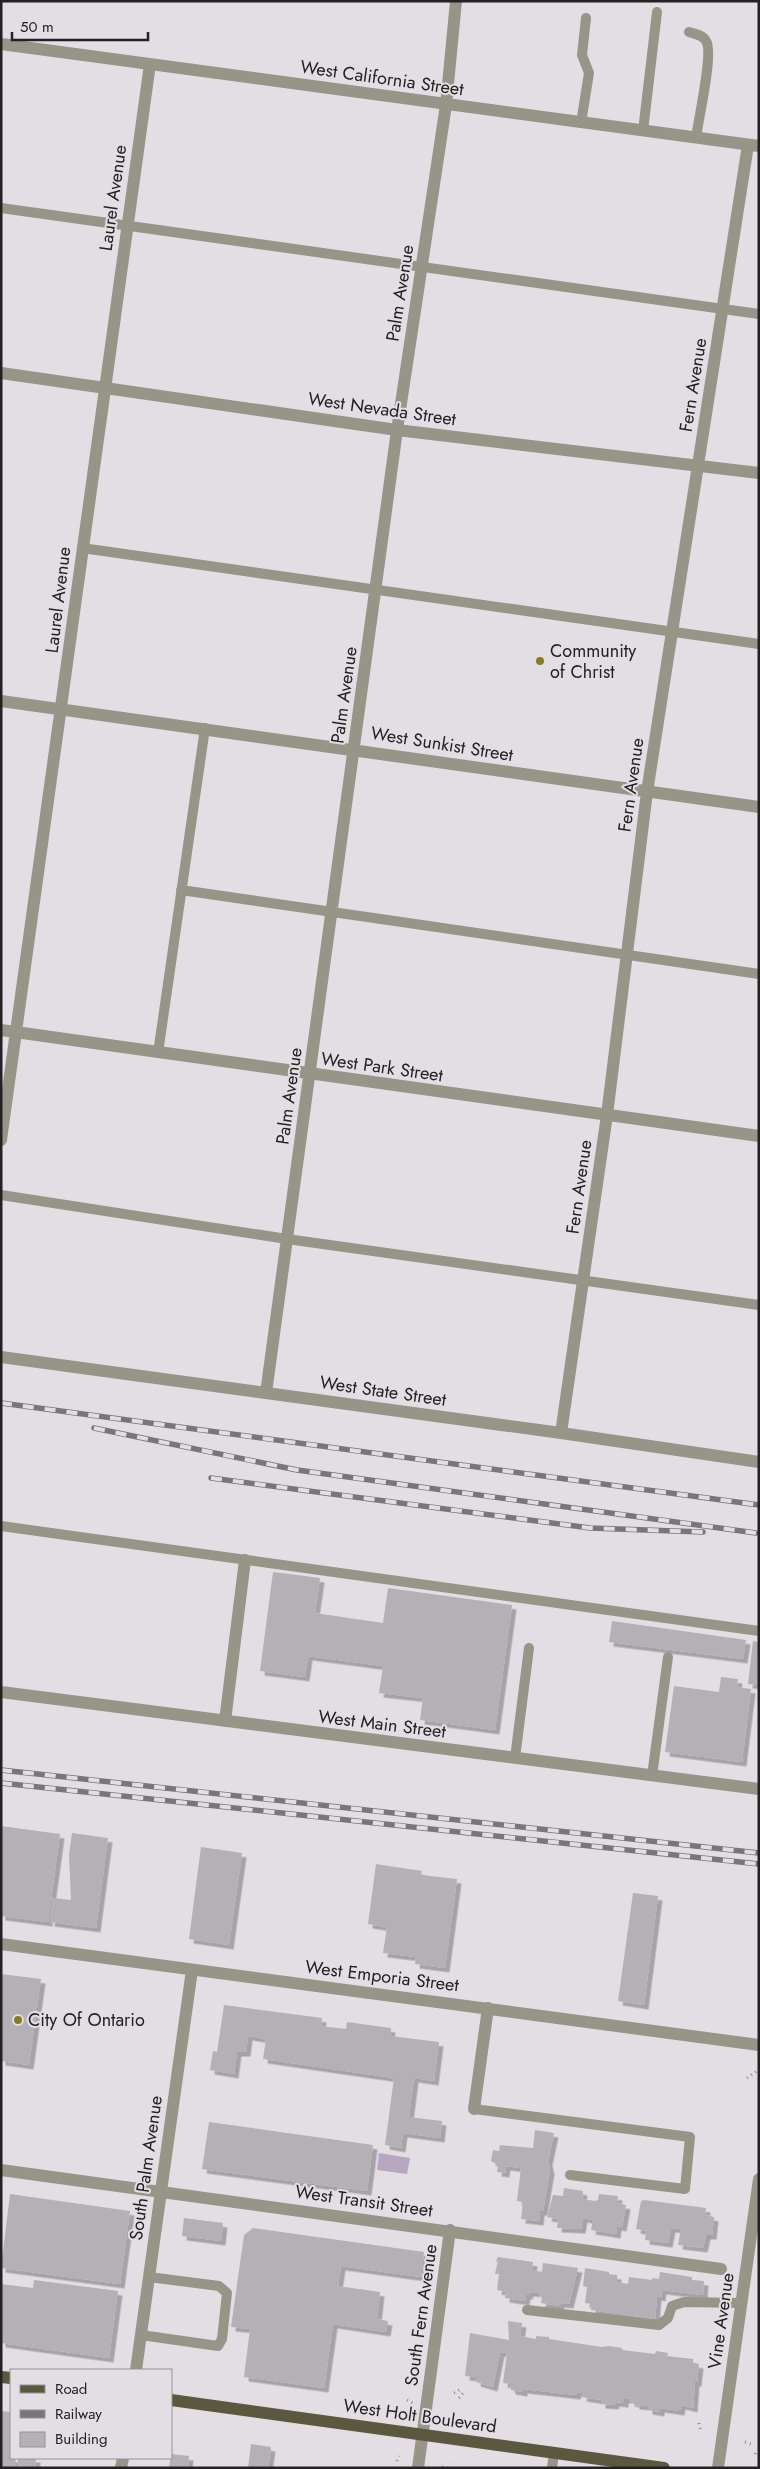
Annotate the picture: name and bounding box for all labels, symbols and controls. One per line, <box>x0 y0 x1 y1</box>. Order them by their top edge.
scale bar <box>12 10 149 42</box>
text: 50 m <box>20 16 54 38</box>
street label: West California Street <box>299 54 466 102</box>
street label: Laurel Avenue <box>93 143 133 253</box>
street label: Palm Avenue <box>380 243 420 343</box>
street label: Fern Avenue <box>673 336 713 434</box>
street label: West Nevada Street <box>306 386 458 432</box>
street label: Laurel Avenue <box>39 545 77 655</box>
place label: Community of Christ <box>550 638 636 685</box>
street label: Palm Avenue <box>324 645 364 745</box>
marker: Community of Christ <box>534 655 546 667</box>
street label: West Sunkist Street <box>369 720 516 768</box>
street label: Fern Avenue <box>612 736 650 834</box>
street label: Palm Avenue <box>269 1046 309 1146</box>
street label: West Park Street <box>319 1046 445 1089</box>
street label: Fern Avenue <box>560 1138 598 1236</box>
street label: West State Street <box>318 1369 449 1413</box>
street label: West Main Street <box>317 1703 448 1745</box>
street label: West Emporia Street <box>304 1954 461 1998</box>
place label: City Of Ontario <box>28 2007 145 2033</box>
marker: City Of Ontario <box>12 2014 24 2026</box>
street label: South Palm Avenue <box>123 2094 169 2242</box>
street label: West Transit Street <box>294 2178 435 2224</box>
street label: South Fern Avenue <box>398 2242 444 2388</box>
street label: Vine Avenue <box>701 2271 741 2371</box>
legend <box>10 2369 172 2459</box>
text: Road <box>55 2378 87 2400</box>
street label: West Holt Boulevard <box>342 2392 498 2440</box>
text: Railway <box>55 2403 102 2425</box>
text: Building <box>55 2428 107 2450</box>

